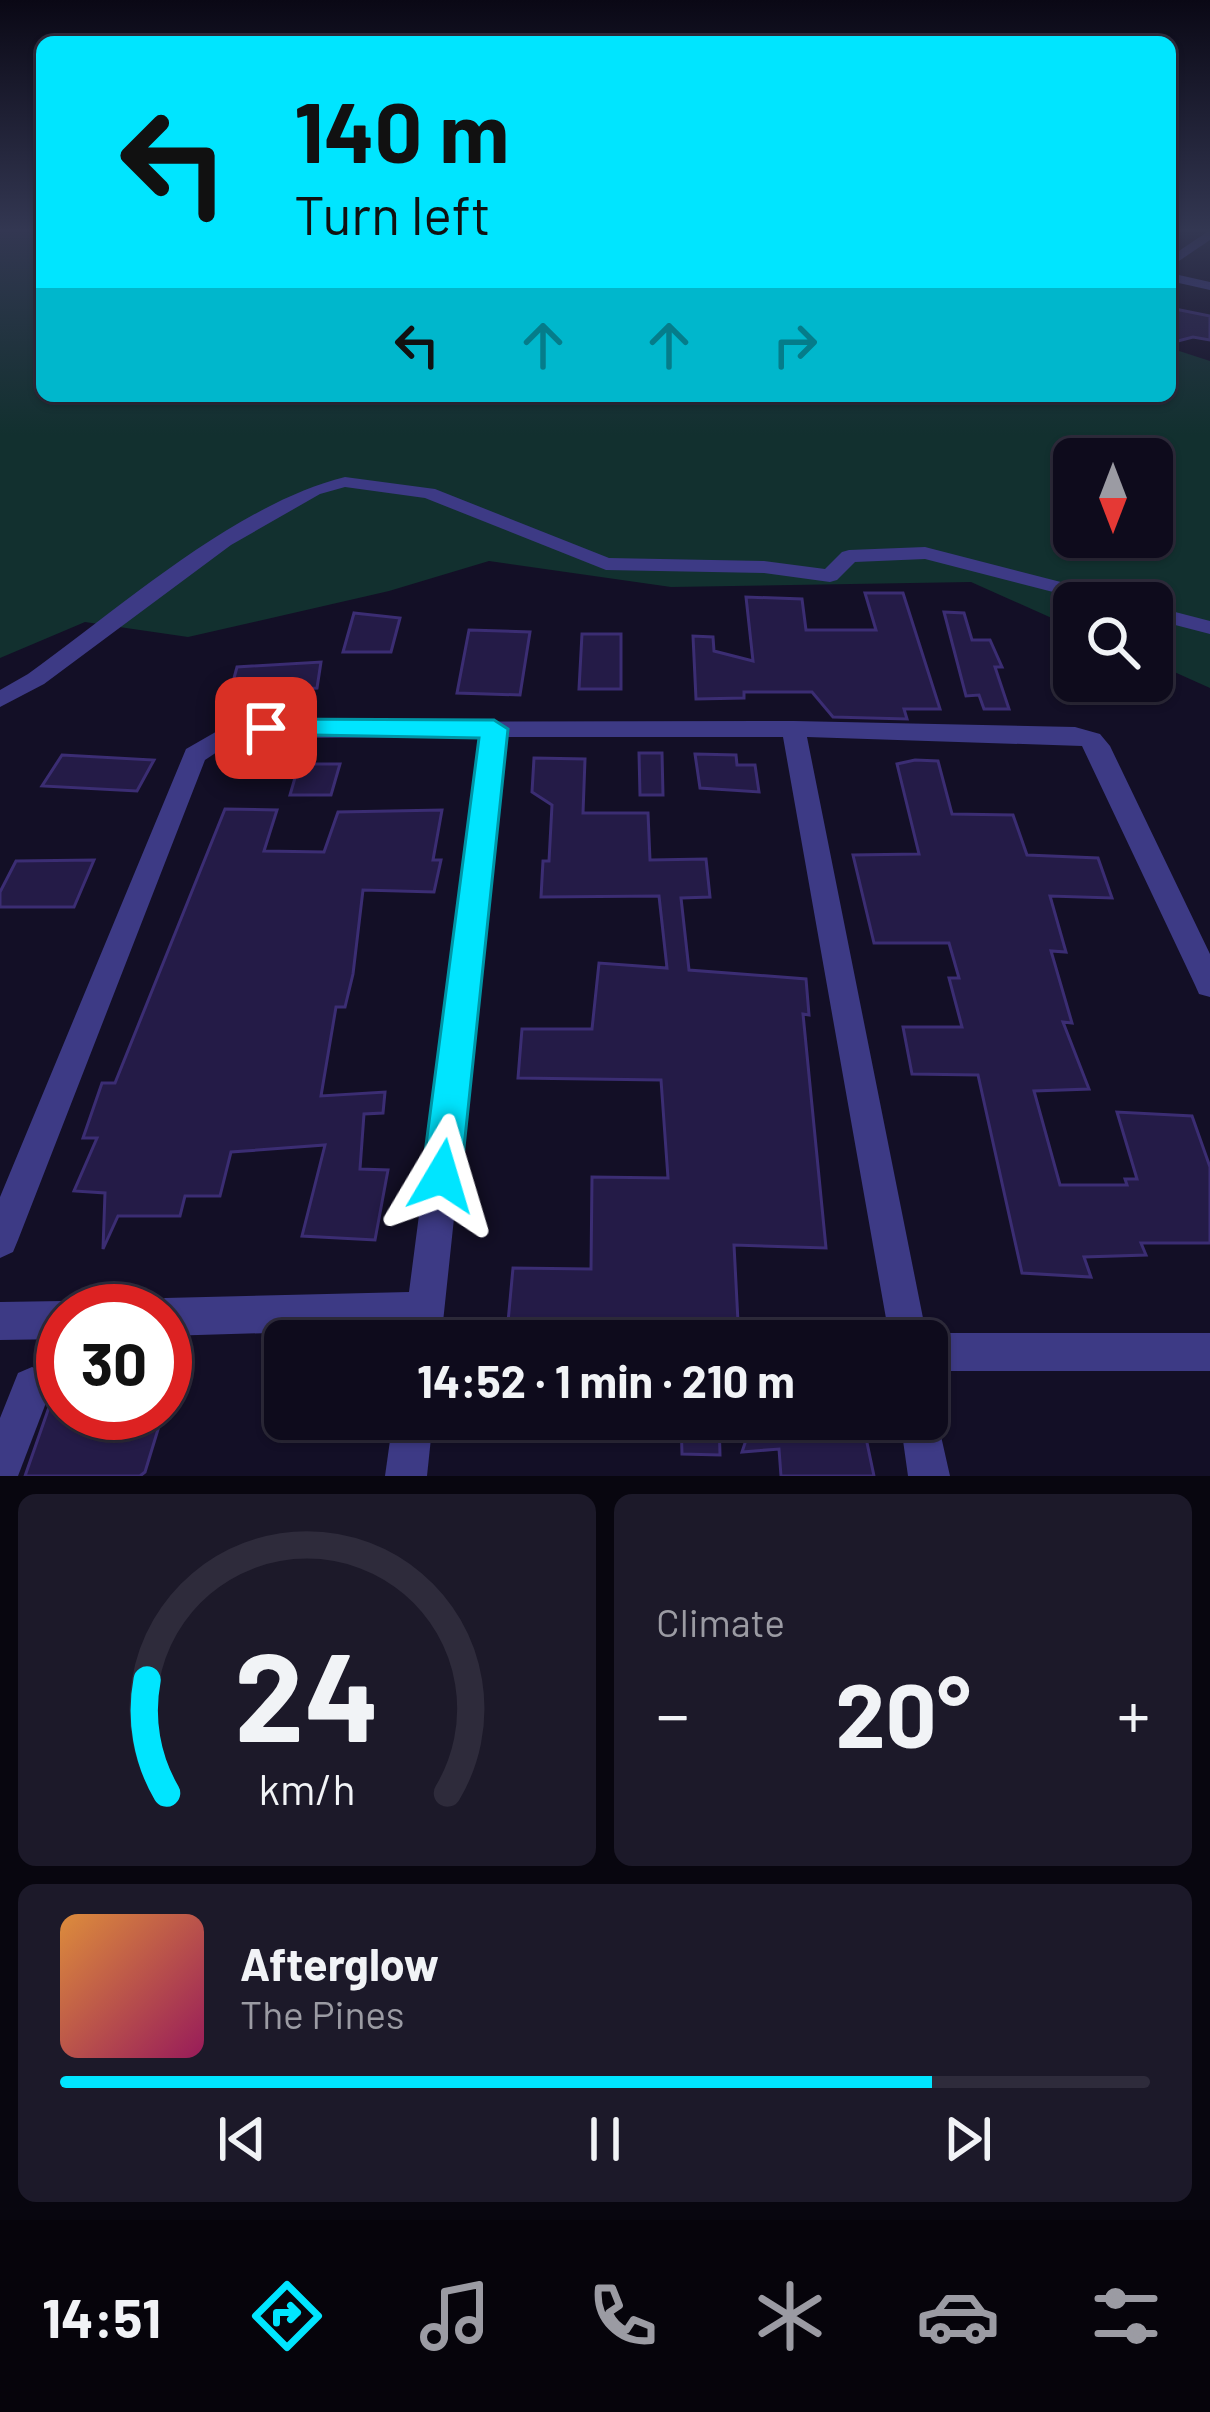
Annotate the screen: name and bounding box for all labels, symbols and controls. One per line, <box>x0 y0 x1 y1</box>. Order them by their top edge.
text: 140 m <box>294 79 509 180</box>
icon: left <box>96 84 252 240</box>
text: Turn left <box>294 181 491 246</box>
icon: left <box>384 312 450 378</box>
icon: ahead <box>510 312 576 378</box>
icon: ahead <box>636 312 702 378</box>
icon: right <box>762 312 828 378</box>
north arrow <box>1053 438 1173 558</box>
map controls <box>1053 438 1173 702</box>
button: search <box>1053 582 1173 702</box>
pin <box>215 677 317 779</box>
icon: arrive <box>233 695 299 761</box>
position arrow <box>379 1113 505 1239</box>
speed limit sign: 30 <box>36 1284 192 1440</box>
text: 14:52 · 1 min · 210 m <box>417 1353 795 1407</box>
text: Climate <box>656 1598 785 1645</box>
text: 24 <box>234 1617 380 1767</box>
text: 20° <box>835 1658 971 1766</box>
text: − <box>656 1673 689 1752</box>
text: + <box>1117 1673 1150 1752</box>
text: km/h <box>258 1762 356 1814</box>
text: Afterglow <box>240 1936 439 1990</box>
text: The Pines <box>240 1990 405 2037</box>
icon: previous <box>209 2106 275 2172</box>
icon: pause <box>572 2106 638 2172</box>
icon: next <box>935 2106 1001 2172</box>
icon: directions <box>245 2274 329 2358</box>
icon: music <box>413 2274 497 2358</box>
icon: phone <box>581 2274 665 2358</box>
icon: climate <box>748 2274 832 2358</box>
icon: car <box>916 2274 1000 2358</box>
icon: filters <box>1084 2274 1168 2358</box>
text: 14:51 <box>42 2284 161 2349</box>

